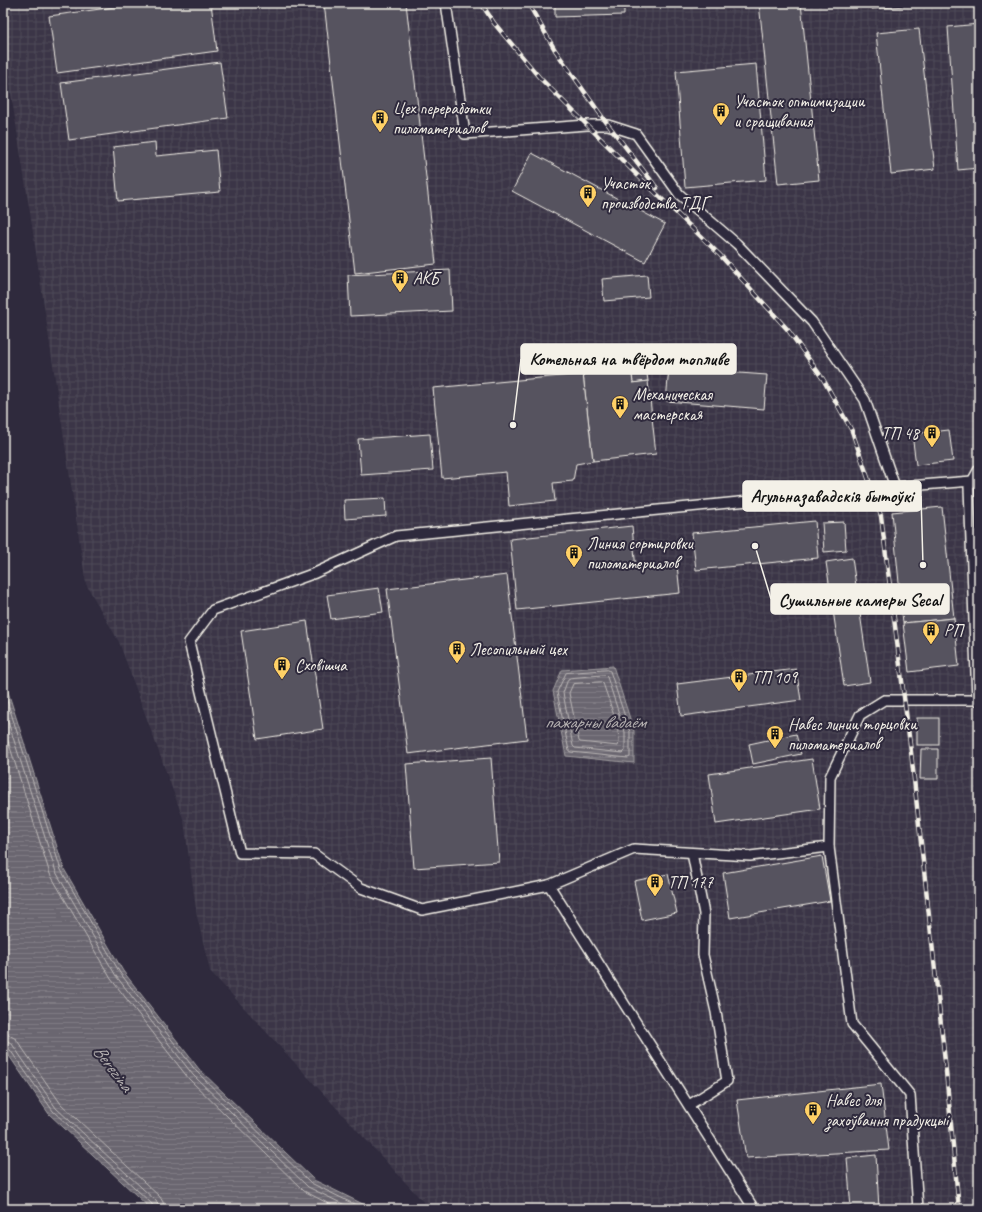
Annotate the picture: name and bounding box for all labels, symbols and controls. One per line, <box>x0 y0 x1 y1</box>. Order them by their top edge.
place label: Участок оптимизации и сращивания <box>734 91 866 132</box>
place label: Цех переработки пиломатериалов <box>393 98 492 139</box>
building icon: Участок оптимизации и сращивания <box>711 101 731 126</box>
building icon: Цех переработки пиломатериалов <box>370 108 390 133</box>
place label: Участок производства ТДГ <box>601 173 713 214</box>
building icon: Участок производства ТДГ <box>578 183 598 208</box>
building icon: АКБ <box>390 268 410 293</box>
place label: АКБ <box>413 268 442 289</box>
callout: Котельная на твёрдом топливе <box>521 344 736 374</box>
text: Котельная на твёрдом топливе <box>530 348 730 370</box>
place label: Механическая мастерская <box>633 384 713 425</box>
building icon: Механическая мастерская <box>610 394 630 419</box>
place label: ТП 48 <box>882 423 921 444</box>
building icon: ТП 48 <box>922 423 942 448</box>
callout: Агульназавадскія бытоўкі <box>743 481 921 511</box>
text: Агульназавадскія бытоўкі <box>751 485 916 508</box>
place label: Линия сортировки пиломатериалов <box>587 533 695 574</box>
building icon: Линия сортировки пиломатериалов <box>564 543 584 568</box>
callout: Сушильные камеры Secal <box>771 584 949 614</box>
text: Сушильные камеры Secal <box>779 589 945 611</box>
building icon: РП <box>921 620 941 645</box>
place label: РП <box>944 620 965 641</box>
building icon: Лесопильный цех <box>447 639 467 664</box>
place label: Лесопильный цех <box>470 639 568 660</box>
building icon: Сховішча <box>272 655 292 680</box>
place label: Сховішча <box>295 655 348 676</box>
building icon: ТП 109 <box>729 667 749 692</box>
place label: ТП 109 <box>752 667 798 688</box>
water label: пажарны вадаём <box>545 711 648 733</box>
place label: Навес линии торцовки пиломатериалов <box>788 714 918 755</box>
building icon: Навес линии торцовки пиломатериалов <box>765 724 785 749</box>
building icon: ТП 177 <box>645 872 665 897</box>
place label: ТП 177 <box>668 872 714 893</box>
water label: Berezina <box>88 1040 139 1097</box>
place label: Навес для захоўвання прадукцыі <box>824 1090 950 1132</box>
building icon: Навес для захоўвання прадукцыі <box>803 1100 823 1125</box>

